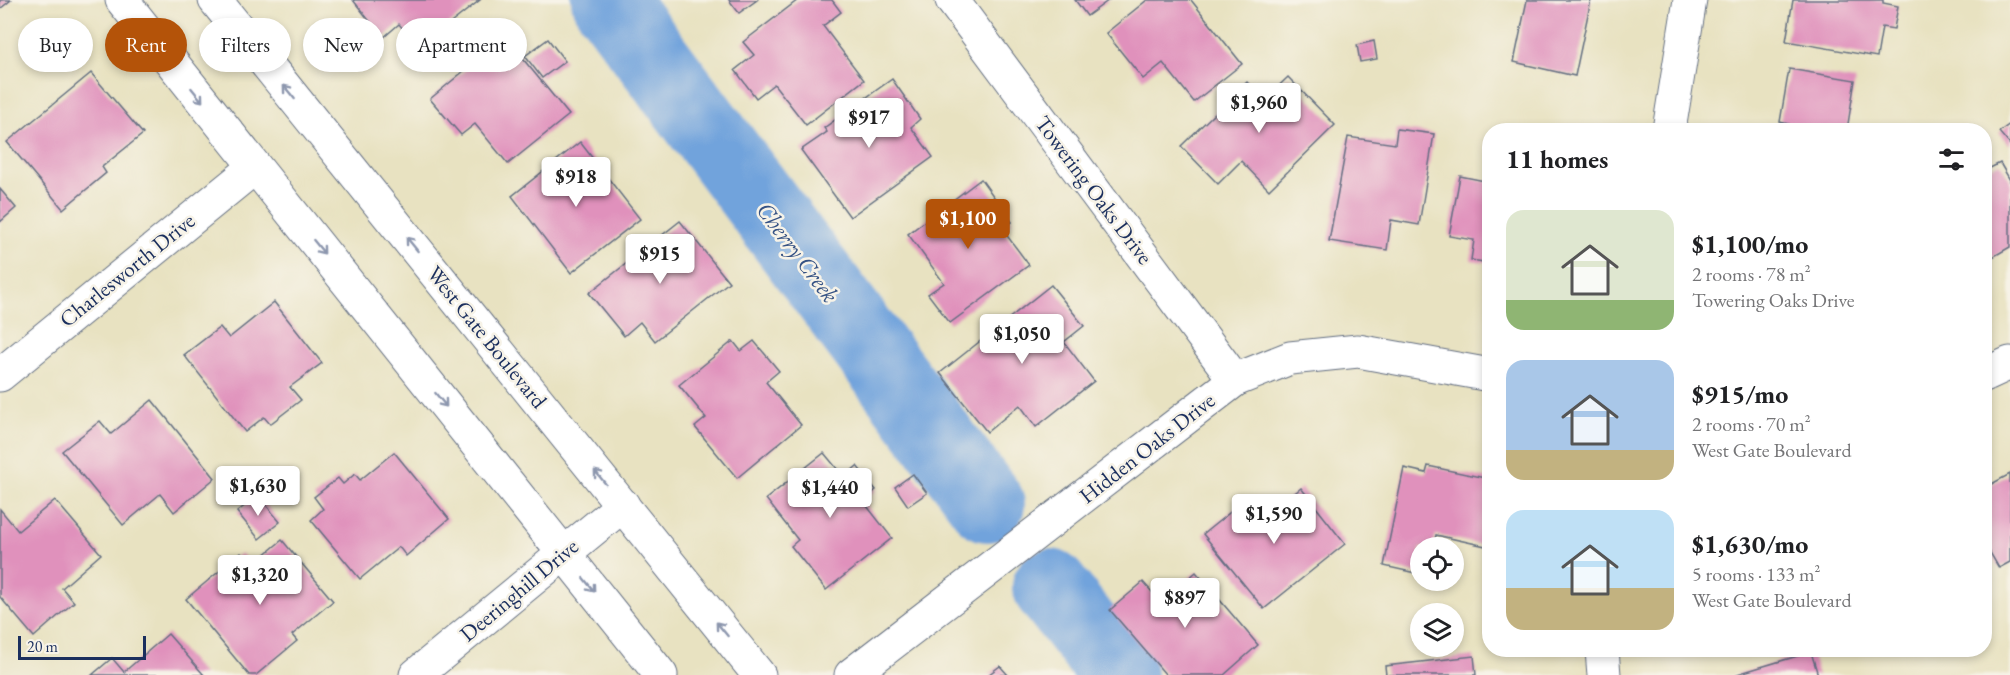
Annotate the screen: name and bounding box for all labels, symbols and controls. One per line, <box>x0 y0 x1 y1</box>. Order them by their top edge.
chip: Buy <box>18 18 93 72</box>
chip: Rent <box>105 18 187 72</box>
chip: Filters <box>199 18 291 72</box>
chip: New <box>303 18 384 72</box>
chip: Apartment <box>396 18 527 72</box>
pin: $1,960 <box>1210 83 1308 134</box>
one-way arrow <box>283 84 296 100</box>
one-way arrow <box>191 87 204 103</box>
text: $1,960 <box>1231 89 1287 115</box>
pin: $917 <box>833 98 905 149</box>
text: $917 <box>849 104 889 130</box>
street label: Towering Oaks Drive <box>1029 110 1160 270</box>
text: 11 homes <box>1506 142 1608 176</box>
icon: filters <box>1935 143 1968 176</box>
pin: $918 <box>540 157 612 208</box>
text: $918 <box>556 163 596 189</box>
water label: Cherry Creek <box>750 195 846 309</box>
pin: $1,100 <box>919 199 1017 250</box>
text: $1,100 <box>940 205 996 231</box>
street label: Charlesworth Drive <box>53 206 201 334</box>
text: $1,100/mo <box>1692 227 1808 261</box>
pin: $915 <box>624 234 696 285</box>
icon: home <box>1554 234 1626 306</box>
one-way arrow <box>405 236 418 252</box>
one-way arrow <box>312 239 325 255</box>
text: $915 <box>640 240 680 266</box>
street label: West Gate Boulevard <box>421 260 554 415</box>
text: 2 rooms · 78 m² <box>1692 261 1811 287</box>
text: Towering Oaks Drive <box>1692 287 1855 313</box>
pin: $1,050 <box>973 314 1071 365</box>
text: $1,050 <box>994 320 1050 346</box>
text: $915/mo <box>1692 377 1788 411</box>
icon: home <box>1554 384 1626 456</box>
street label: Hidden Oaks Drive <box>1073 386 1221 510</box>
one-way arrow <box>434 391 447 407</box>
text: 2 rooms · 70 m² <box>1692 411 1811 437</box>
text: West Gate Boulevard <box>1692 437 1852 463</box>
pin: $1,630 <box>209 466 307 517</box>
pin: $1,440 <box>781 468 879 519</box>
one-way arrow <box>594 470 607 486</box>
text: $1,630 <box>230 472 286 498</box>
text: $1,440 <box>802 474 858 500</box>
pin: $1,590 <box>1225 494 1323 545</box>
text: $1,590 <box>1246 500 1302 526</box>
text: $1,630/mo <box>1692 527 1808 561</box>
street label: Deeringhill Drive <box>454 532 585 648</box>
icon: home <box>1554 534 1626 606</box>
map controls <box>1410 537 1464 657</box>
button: locate <box>1410 537 1464 591</box>
pin: $1,320 <box>211 555 309 606</box>
text: $1,320 <box>232 561 288 587</box>
text: 5 rooms · 133 m² <box>1692 561 1820 587</box>
one-way arrow <box>582 576 595 592</box>
pin: $897 <box>1149 578 1221 629</box>
text: $897 <box>1165 584 1205 610</box>
text: West Gate Boulevard <box>1692 587 1852 613</box>
button: layers <box>1410 603 1464 657</box>
one-way arrow <box>716 622 729 638</box>
scale bar <box>18 633 146 660</box>
text: 20 m <box>27 636 58 657</box>

